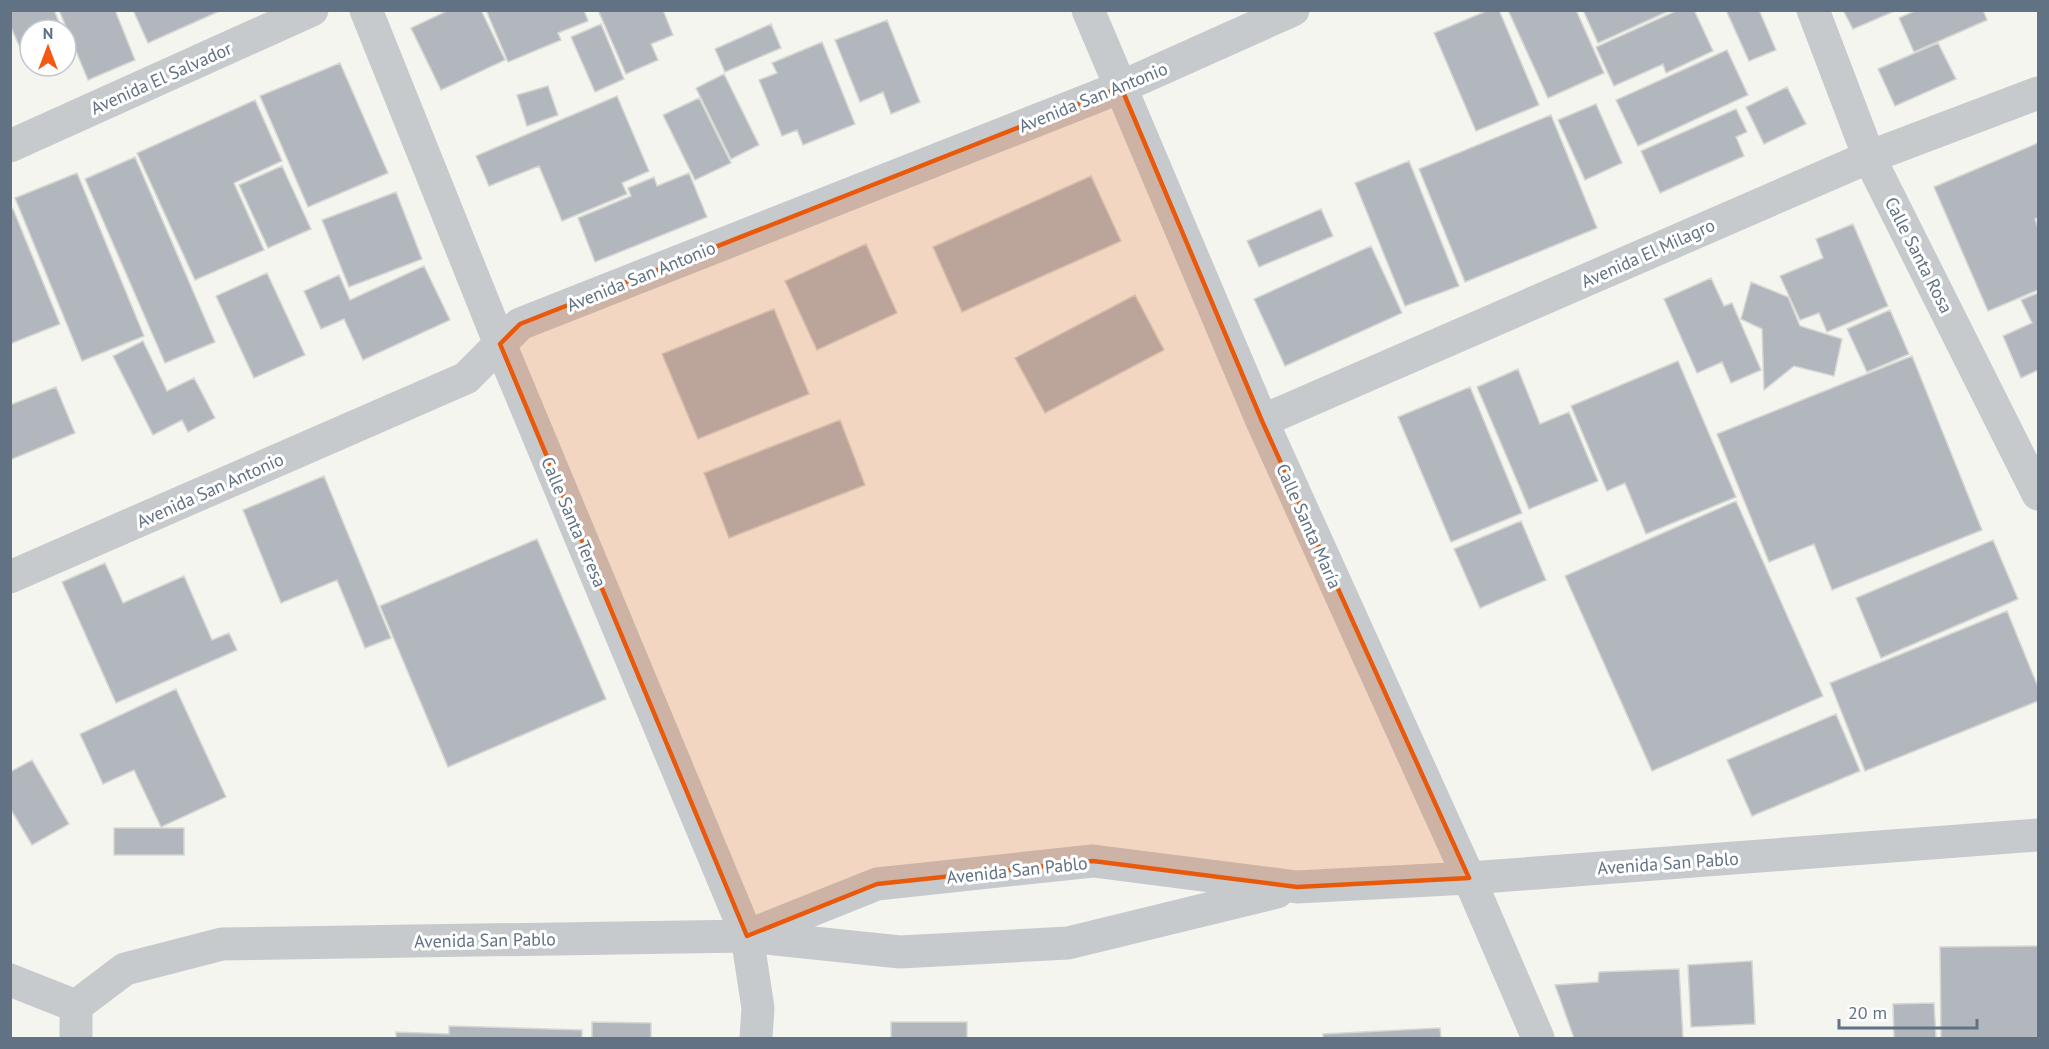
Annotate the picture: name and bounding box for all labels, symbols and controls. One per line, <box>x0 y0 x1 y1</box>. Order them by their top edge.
north arrow <box>18 18 78 78</box>
text: N <box>43 23 53 43</box>
street label: Avenida El Salvador <box>87 37 235 119</box>
street label: Avenida San Antonio <box>1015 57 1171 137</box>
street label: Calle Santa Rosa <box>1880 193 1958 317</box>
street label: Avenida El Milagro <box>1578 213 1718 293</box>
street label: Avenida San Antonio <box>563 236 719 316</box>
street label: Avenida San Antonio <box>133 447 287 533</box>
street label: Calle Santa Teresa <box>536 453 612 591</box>
street label: Calle Santa María <box>1271 460 1347 592</box>
street label: Avenida San Pablo <box>1597 847 1739 879</box>
street label: Avenida San Pablo <box>945 851 1089 889</box>
street label: Avenida San Pablo <box>414 927 556 953</box>
scale bar <box>1839 992 1977 1030</box>
text: 20 m <box>1848 1001 1887 1024</box>

